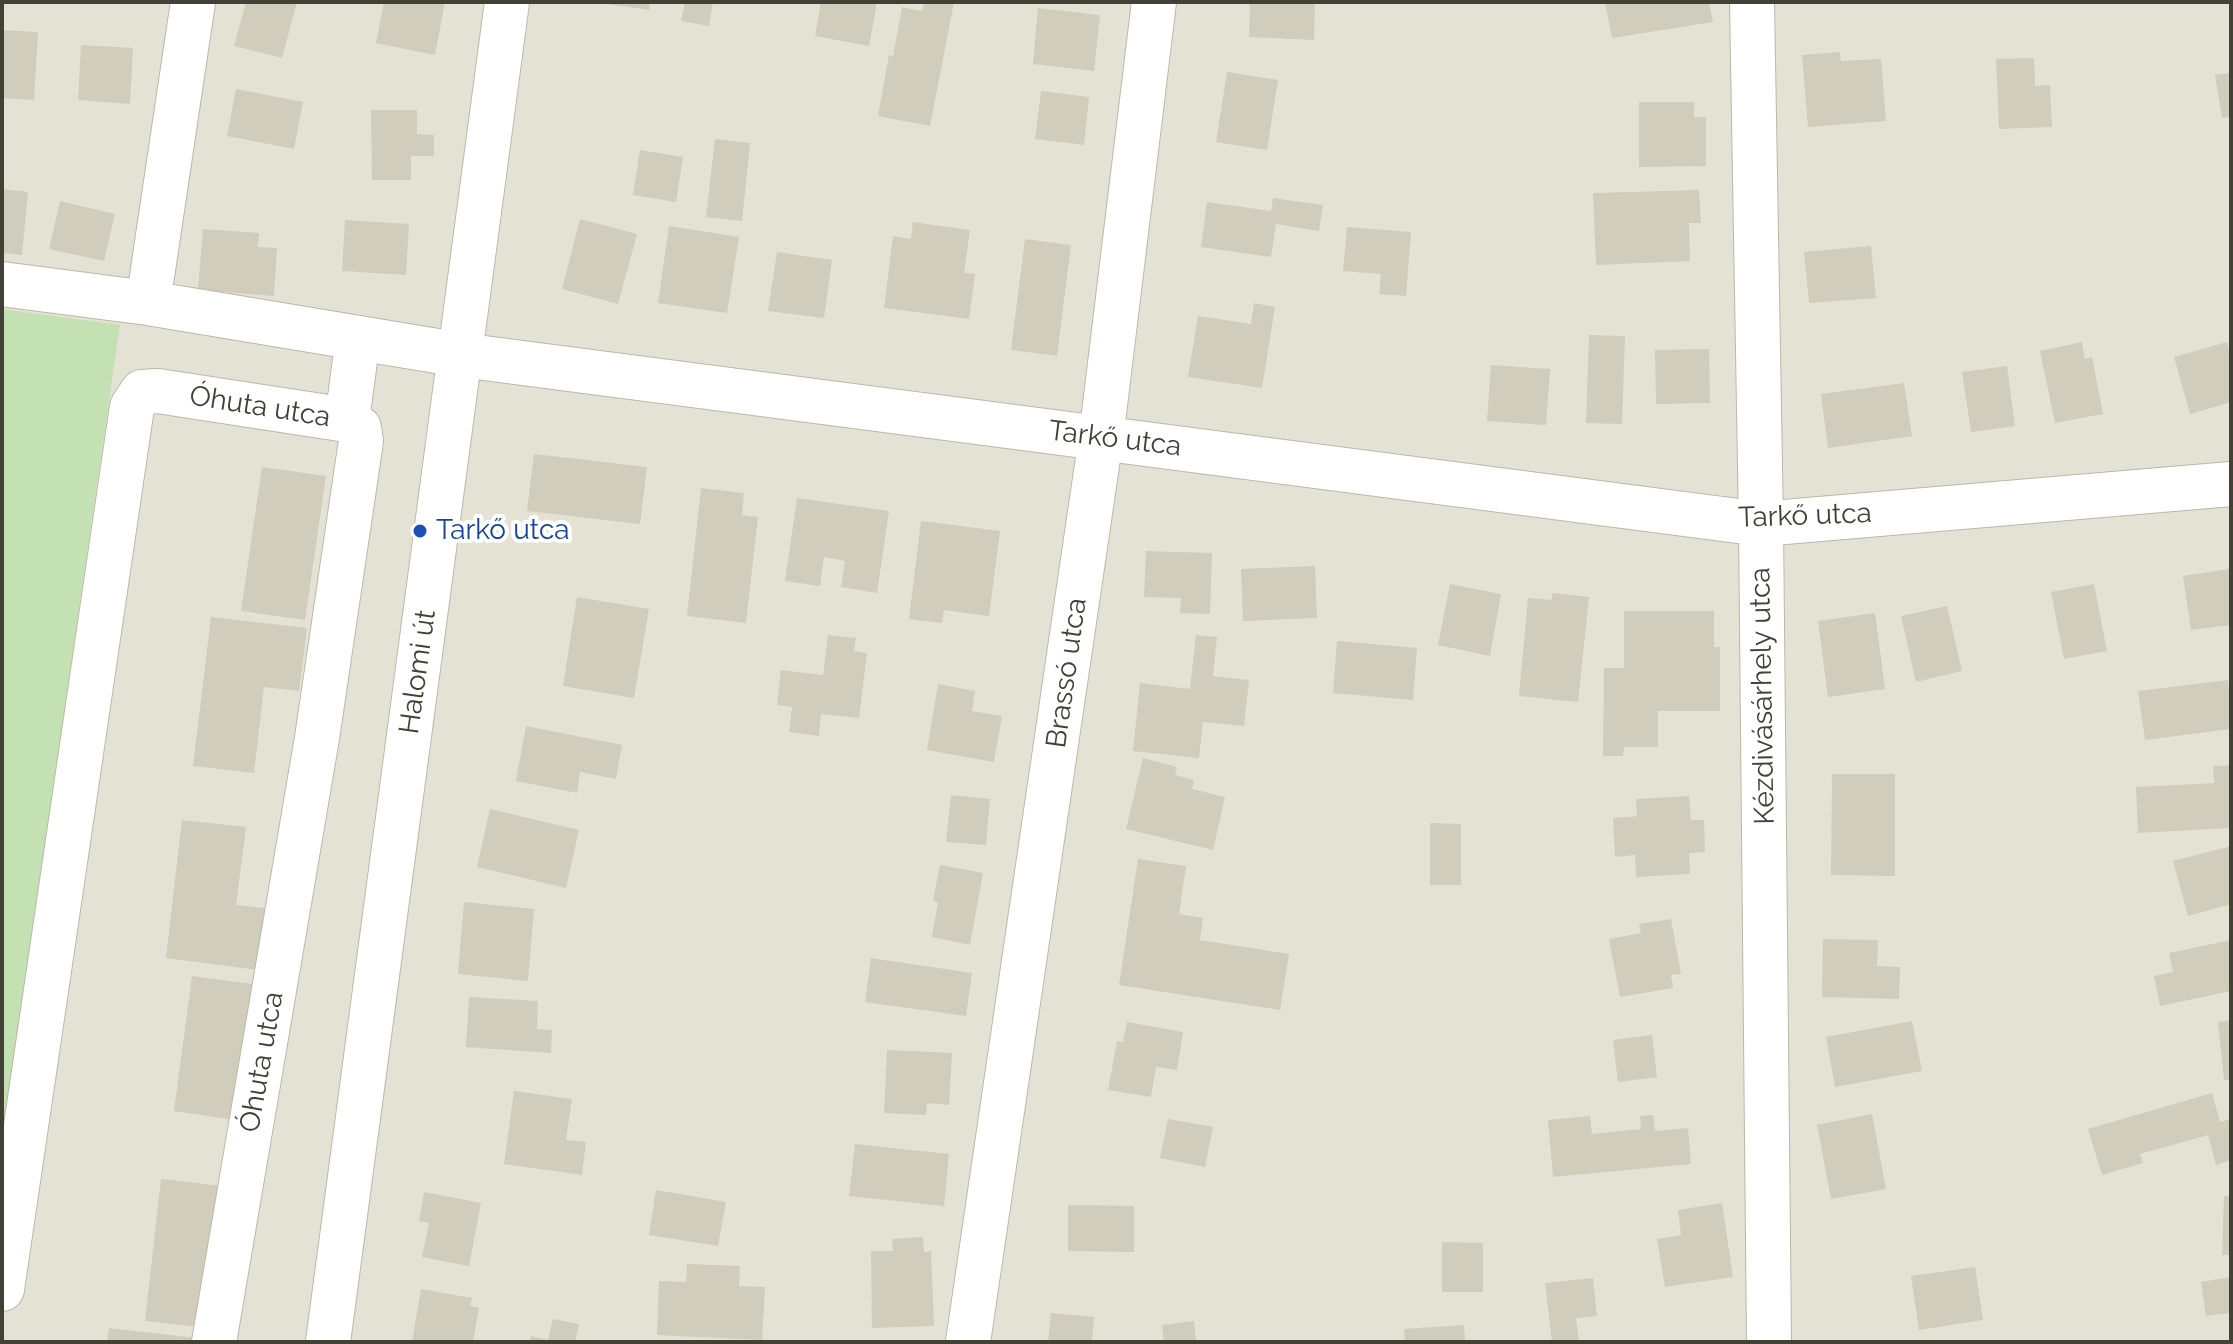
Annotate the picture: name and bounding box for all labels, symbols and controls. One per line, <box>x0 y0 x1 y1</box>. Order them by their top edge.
street label: Óhuta utca <box>187 379 333 435</box>
street label: Tarkő utca <box>1047 414 1183 464</box>
street label: Tarkő utca <box>1738 497 1872 535</box>
place label: Tarkő utca <box>436 514 570 548</box>
marker: Tarkő utca <box>411 522 429 540</box>
street label: Kézdivásárhely utca <box>1744 567 1782 825</box>
street label: Brassó utca <box>1040 596 1094 750</box>
street label: Halomi út <box>393 608 443 736</box>
street label: Óhuta utca <box>233 989 291 1135</box>

